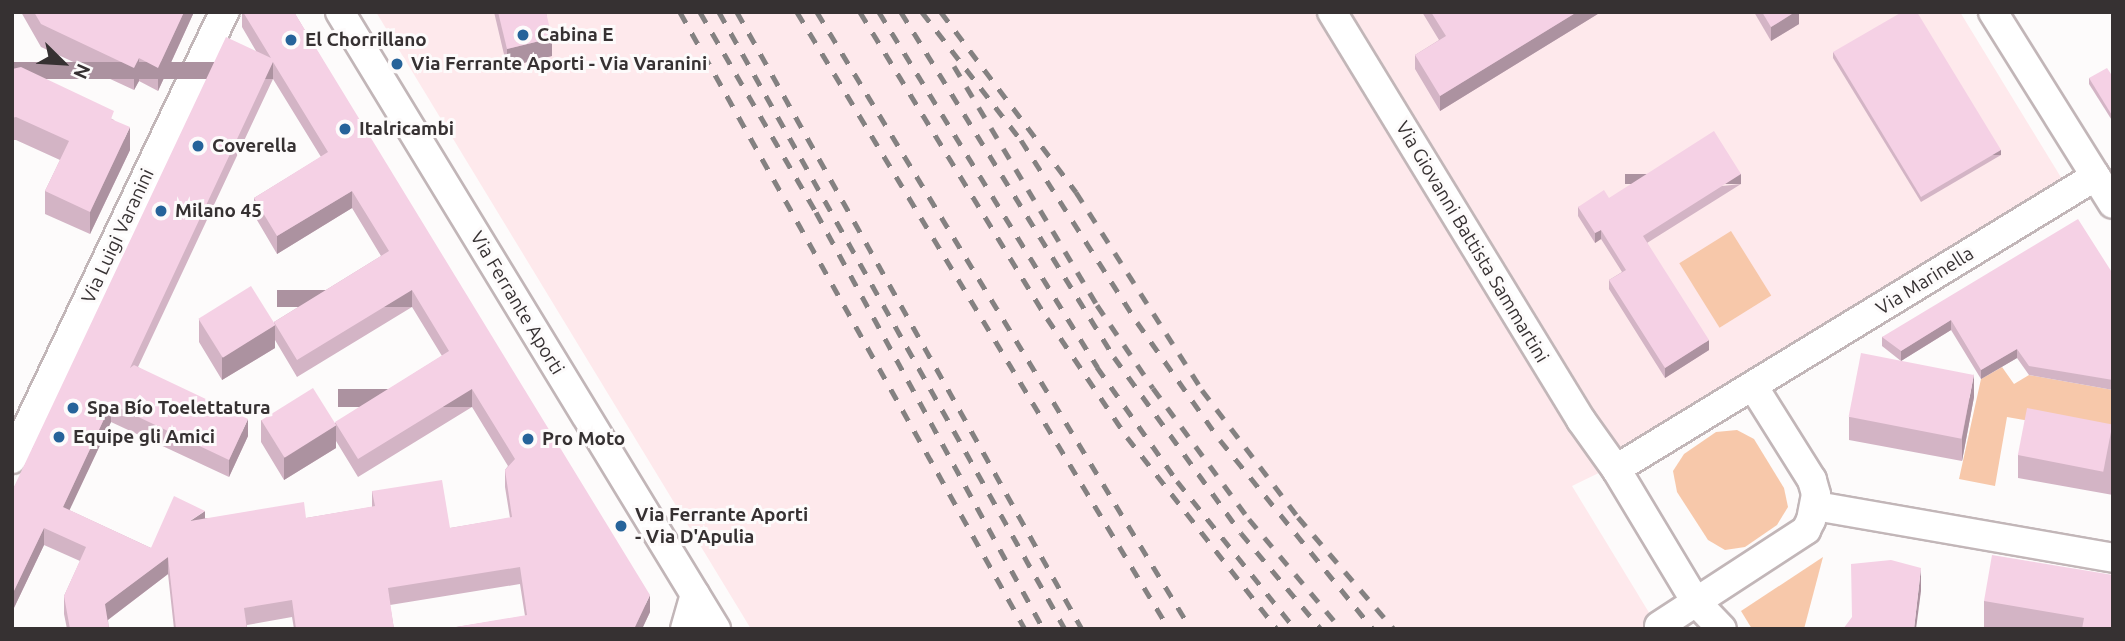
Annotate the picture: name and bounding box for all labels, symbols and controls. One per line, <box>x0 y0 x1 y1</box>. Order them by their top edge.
place label: Cabina E <box>537 24 614 46</box>
marker: Cabina E <box>515 27 531 43</box>
north arrow <box>28 28 98 98</box>
place label: El Chorrillano <box>305 29 427 51</box>
marker: El Chorrillano <box>283 32 299 48</box>
place label: Via Ferrante Aporti - Via Varanini <box>411 53 707 75</box>
marker: Via Ferrante Aporti - Via Varanini <box>389 56 405 72</box>
text: N <box>69 61 95 82</box>
street label: Via Giovanni Battista Sammartini <box>1391 117 1553 367</box>
place label: Italricambi <box>359 118 454 140</box>
marker: Italricambi <box>337 121 353 137</box>
place label: Coverella <box>212 135 297 157</box>
marker: Coverella <box>190 138 206 154</box>
street label: Via Luigi Varanini <box>77 165 159 307</box>
place label: Milano 45 <box>175 200 262 222</box>
marker: Milano 45 <box>153 203 169 219</box>
street label: Via Ferrante Aporti <box>465 227 569 379</box>
street label: Via Marinella <box>1872 242 1978 320</box>
place label: Spa Bío Toelettatura <box>87 397 271 419</box>
marker: Spa Bío Toelettatura <box>65 400 81 416</box>
place label: Equipe gli Amici <box>73 426 215 448</box>
place label: Pro Moto <box>542 428 625 450</box>
marker: Equipe gli Amici <box>51 429 67 445</box>
marker: Pro Moto <box>520 431 536 447</box>
place label: Via Ferrante Aporti - Via D'Apulia <box>635 504 808 548</box>
marker: Via Ferrante Aporti - Via D'Apulia <box>613 518 629 534</box>

